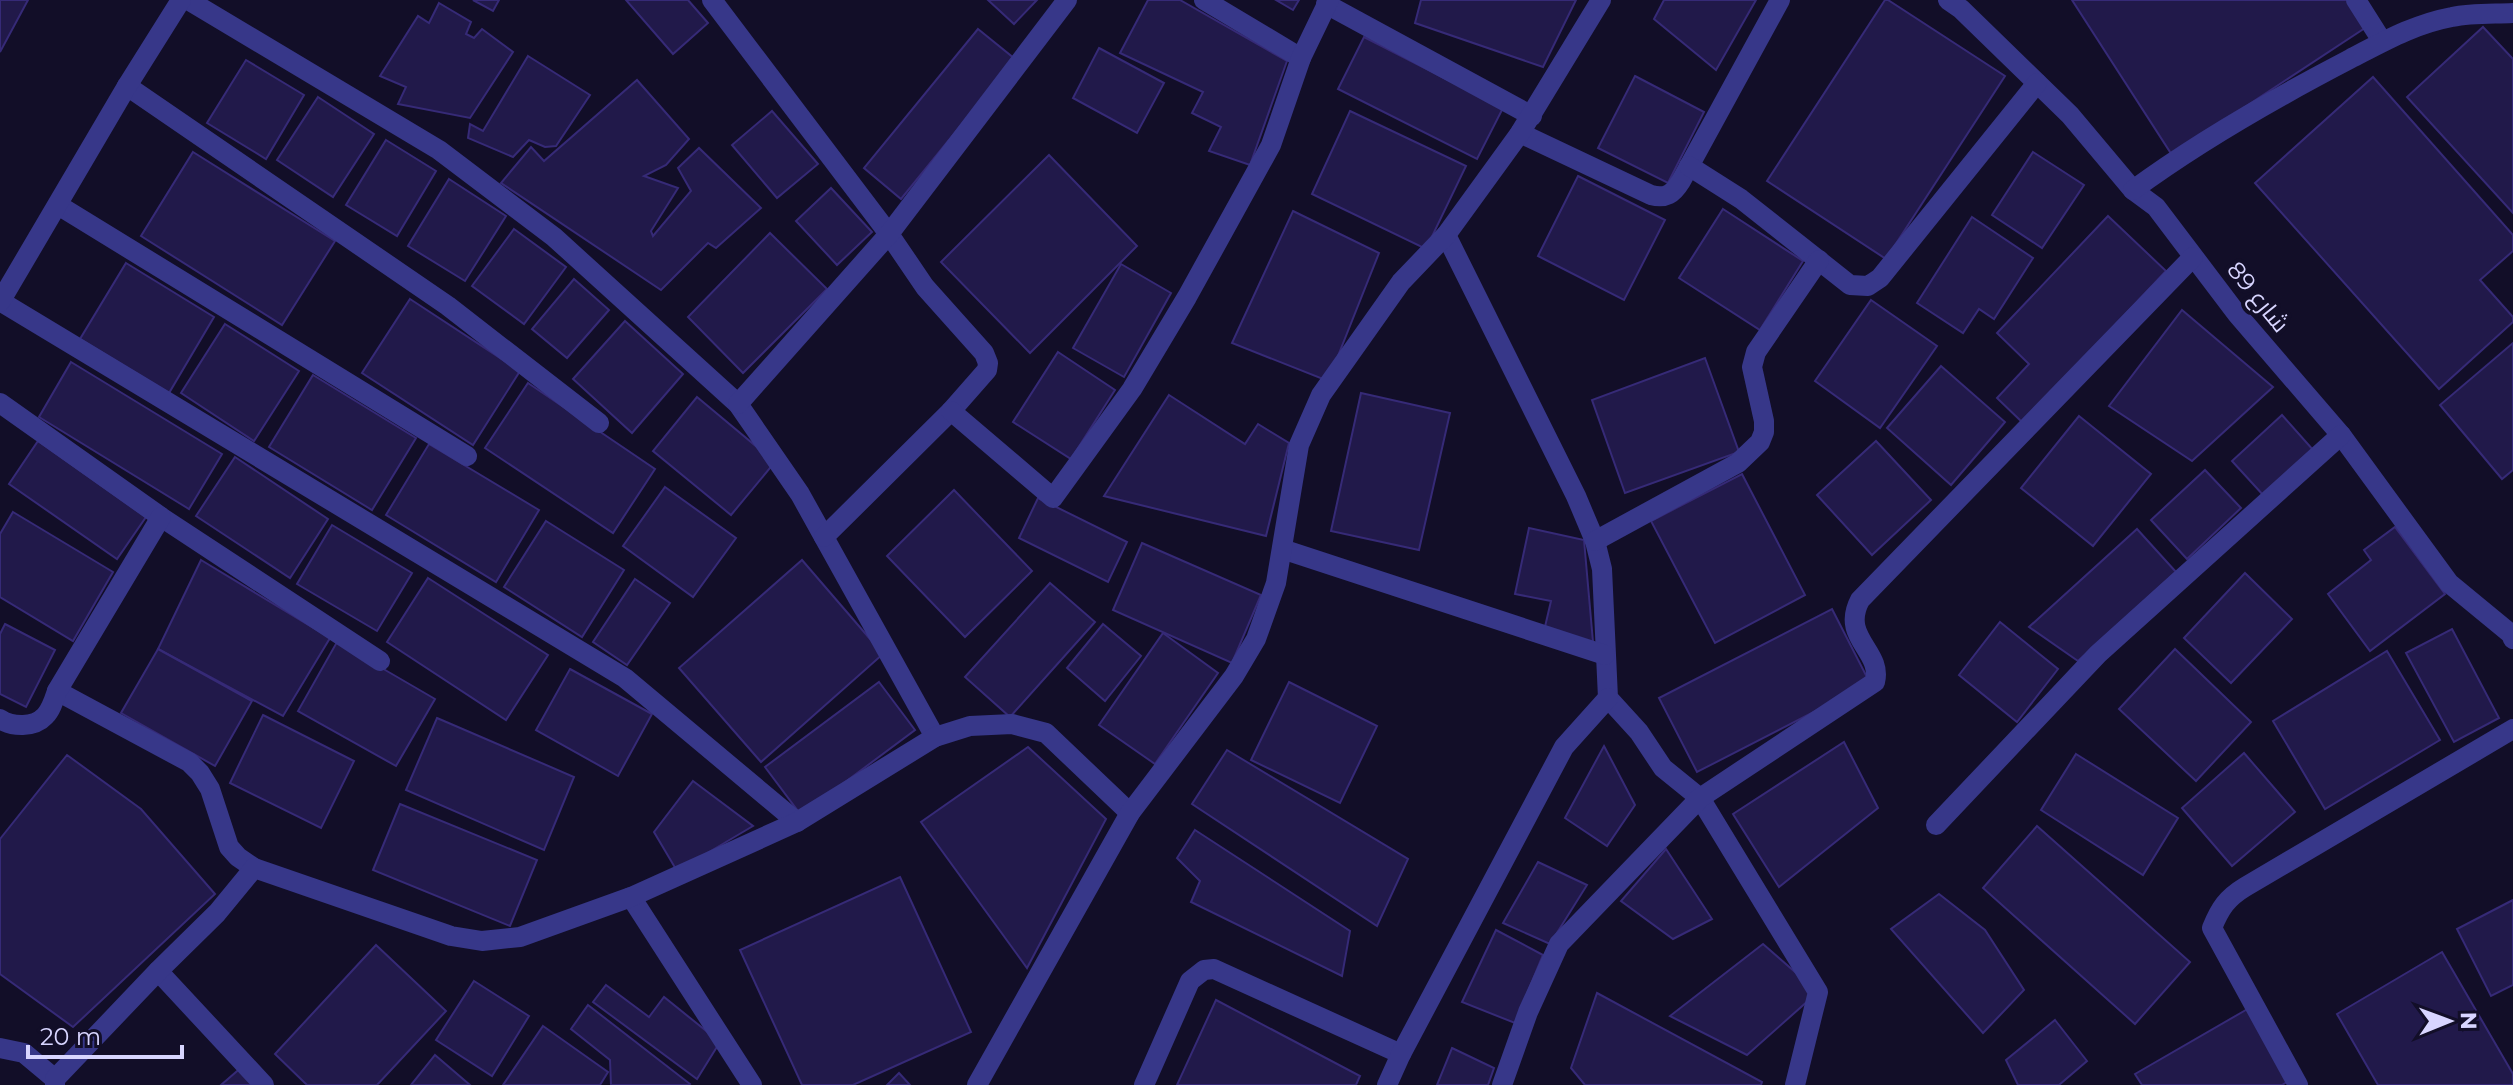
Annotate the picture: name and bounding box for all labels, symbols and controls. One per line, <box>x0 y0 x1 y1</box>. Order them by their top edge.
street label: شارع 89 <box>2220 255 2296 339</box>
north arrow <box>2409 981 2489 1061</box>
scale bar <box>28 1009 182 1059</box>
text: N <box>2455 1012 2482 1030</box>
text: 20 m <box>40 1022 101 1051</box>

